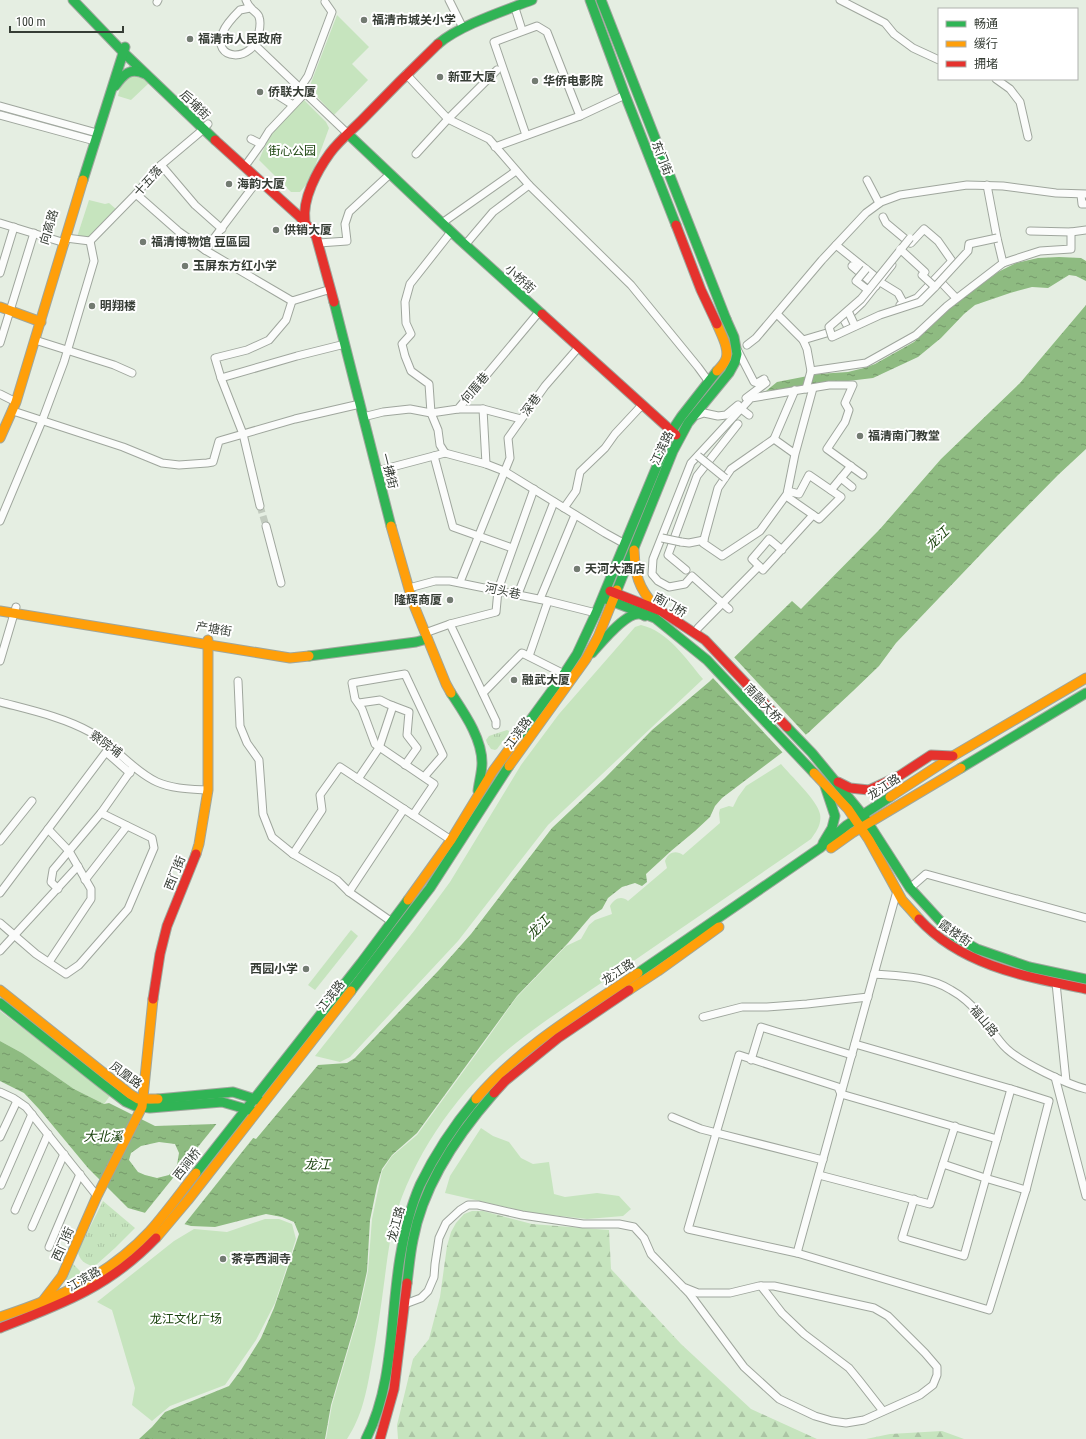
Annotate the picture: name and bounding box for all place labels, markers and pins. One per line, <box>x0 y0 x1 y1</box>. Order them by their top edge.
place label: 福清市城关小学 <box>372 13 456 27</box>
marker: 福清市城关小学 <box>359 15 369 25</box>
place label: 福清市人民政府 <box>198 32 282 46</box>
marker: 福清市人民政府 <box>185 34 195 44</box>
place label: 新亚大厦 <box>448 70 496 84</box>
marker: 新亚大厦 <box>435 72 445 82</box>
place label: 华侨电影院 <box>543 74 603 88</box>
marker: 华侨电影院 <box>530 76 540 86</box>
place label: 侨联大厦 <box>268 85 316 99</box>
marker: 侨联大厦 <box>255 87 265 97</box>
place label: 海韵大厦 <box>237 177 285 191</box>
marker: 海韵大厦 <box>224 179 234 189</box>
place label: 供销大厦 <box>284 223 332 237</box>
marker: 供销大厦 <box>271 225 281 235</box>
place label: 福清博物馆 豆區园 <box>151 235 250 249</box>
marker: 福清博物馆 豆區园 <box>138 237 148 247</box>
place label: 玉屏东方红小学 <box>193 259 277 273</box>
marker: 玉屏东方红小学 <box>180 261 190 271</box>
place label: 明翔楼 <box>100 299 136 313</box>
marker: 明翔楼 <box>87 301 97 311</box>
place label: 福清南门教堂 <box>868 429 940 443</box>
marker: 福清南门教堂 <box>855 431 865 441</box>
place label: 天河大酒店 <box>585 562 645 576</box>
marker: 天河大酒店 <box>572 564 582 574</box>
place label: 隆辉商厦 <box>394 593 442 607</box>
marker: 隆辉商厦 <box>445 595 455 605</box>
place label: 融武大厦 <box>522 673 570 687</box>
marker: 融武大厦 <box>509 675 519 685</box>
place label: 西园小学 <box>250 962 298 976</box>
marker: 西园小学 <box>301 964 311 974</box>
place label: 茶亭西涧寺 <box>231 1252 291 1266</box>
marker: 茶亭西涧寺 <box>218 1254 228 1264</box>

